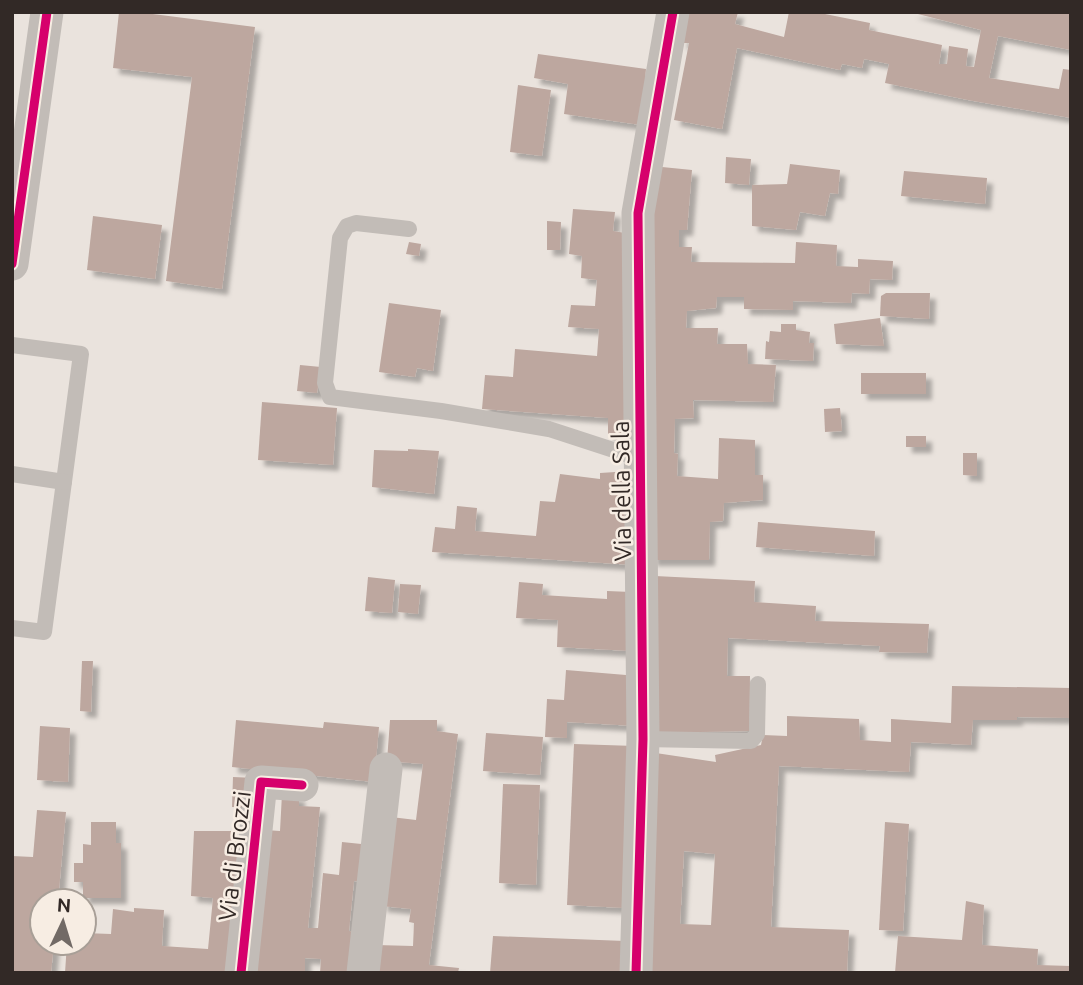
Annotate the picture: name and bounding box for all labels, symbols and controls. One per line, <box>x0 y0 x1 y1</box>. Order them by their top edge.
street label: Via della Sala <box>607 420 636 562</box>
street label: Via di Brozzi <box>213 789 256 923</box>
north arrow <box>28 887 98 957</box>
text: N <box>56 894 72 917</box>

